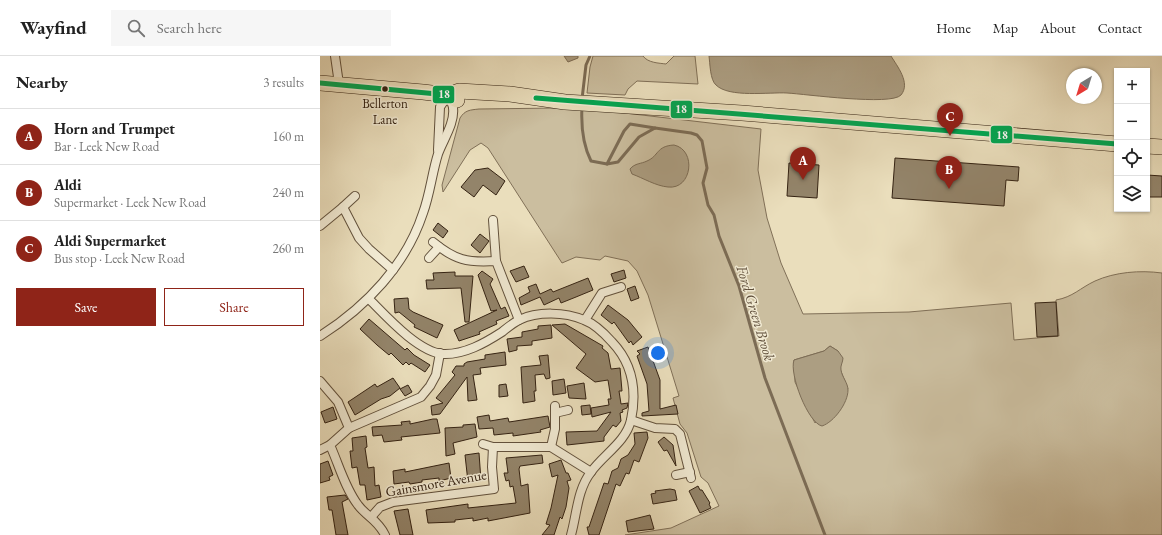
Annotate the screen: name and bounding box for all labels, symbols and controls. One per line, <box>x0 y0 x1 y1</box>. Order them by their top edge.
search box <box>111 10 391 46</box>
text: Wayfind <box>20 15 87 40</box>
icon: search <box>125 17 147 39</box>
text: Search here <box>157 18 222 37</box>
text: Home <box>936 19 971 37</box>
text: Map <box>993 19 1018 37</box>
text: About <box>1040 19 1076 37</box>
text: Contact <box>1098 19 1142 37</box>
north arrow <box>1066 68 1102 104</box>
map controls <box>1114 68 1150 212</box>
button: + <box>1114 68 1150 104</box>
text: Nearby <box>16 71 68 93</box>
text: 3 results <box>263 74 304 91</box>
marker: Bellerton Lane <box>380 84 390 94</box>
line badge: 18 <box>432 85 455 104</box>
text: 18 <box>438 87 450 101</box>
place label: Bellerton Lane <box>362 95 408 128</box>
line badge: 18 <box>670 100 693 119</box>
text: 18 <box>675 102 687 116</box>
pin: C <box>937 103 963 136</box>
button: − <box>1114 104 1150 140</box>
text: Horn and Trumpet <box>54 119 175 138</box>
line badge: 18 <box>990 125 1013 144</box>
text: A <box>24 128 34 145</box>
text: 160 m <box>273 128 304 145</box>
text: 18 <box>996 128 1008 142</box>
text: Bar · Leek New Road <box>54 138 159 155</box>
button: locate <box>1114 140 1150 176</box>
pin: A <box>790 147 816 180</box>
pin: B <box>936 156 962 189</box>
text: Aldi <box>54 175 82 194</box>
button: layers <box>1114 176 1150 212</box>
text: B <box>25 184 33 201</box>
text: 240 m <box>273 184 304 201</box>
text: Supermarket · Leek New Road <box>54 194 206 211</box>
text: Aldi Supermarket <box>54 231 166 250</box>
text: C <box>24 240 34 257</box>
text: 260 m <box>273 240 304 257</box>
text: Bus stop · Leek New Road <box>54 250 185 267</box>
water label: Ford Green Brook <box>732 262 780 363</box>
button: Save <box>16 288 156 326</box>
button: Share <box>164 288 304 326</box>
your location <box>648 343 668 363</box>
street label: Gainsmore Avenue <box>384 465 488 501</box>

